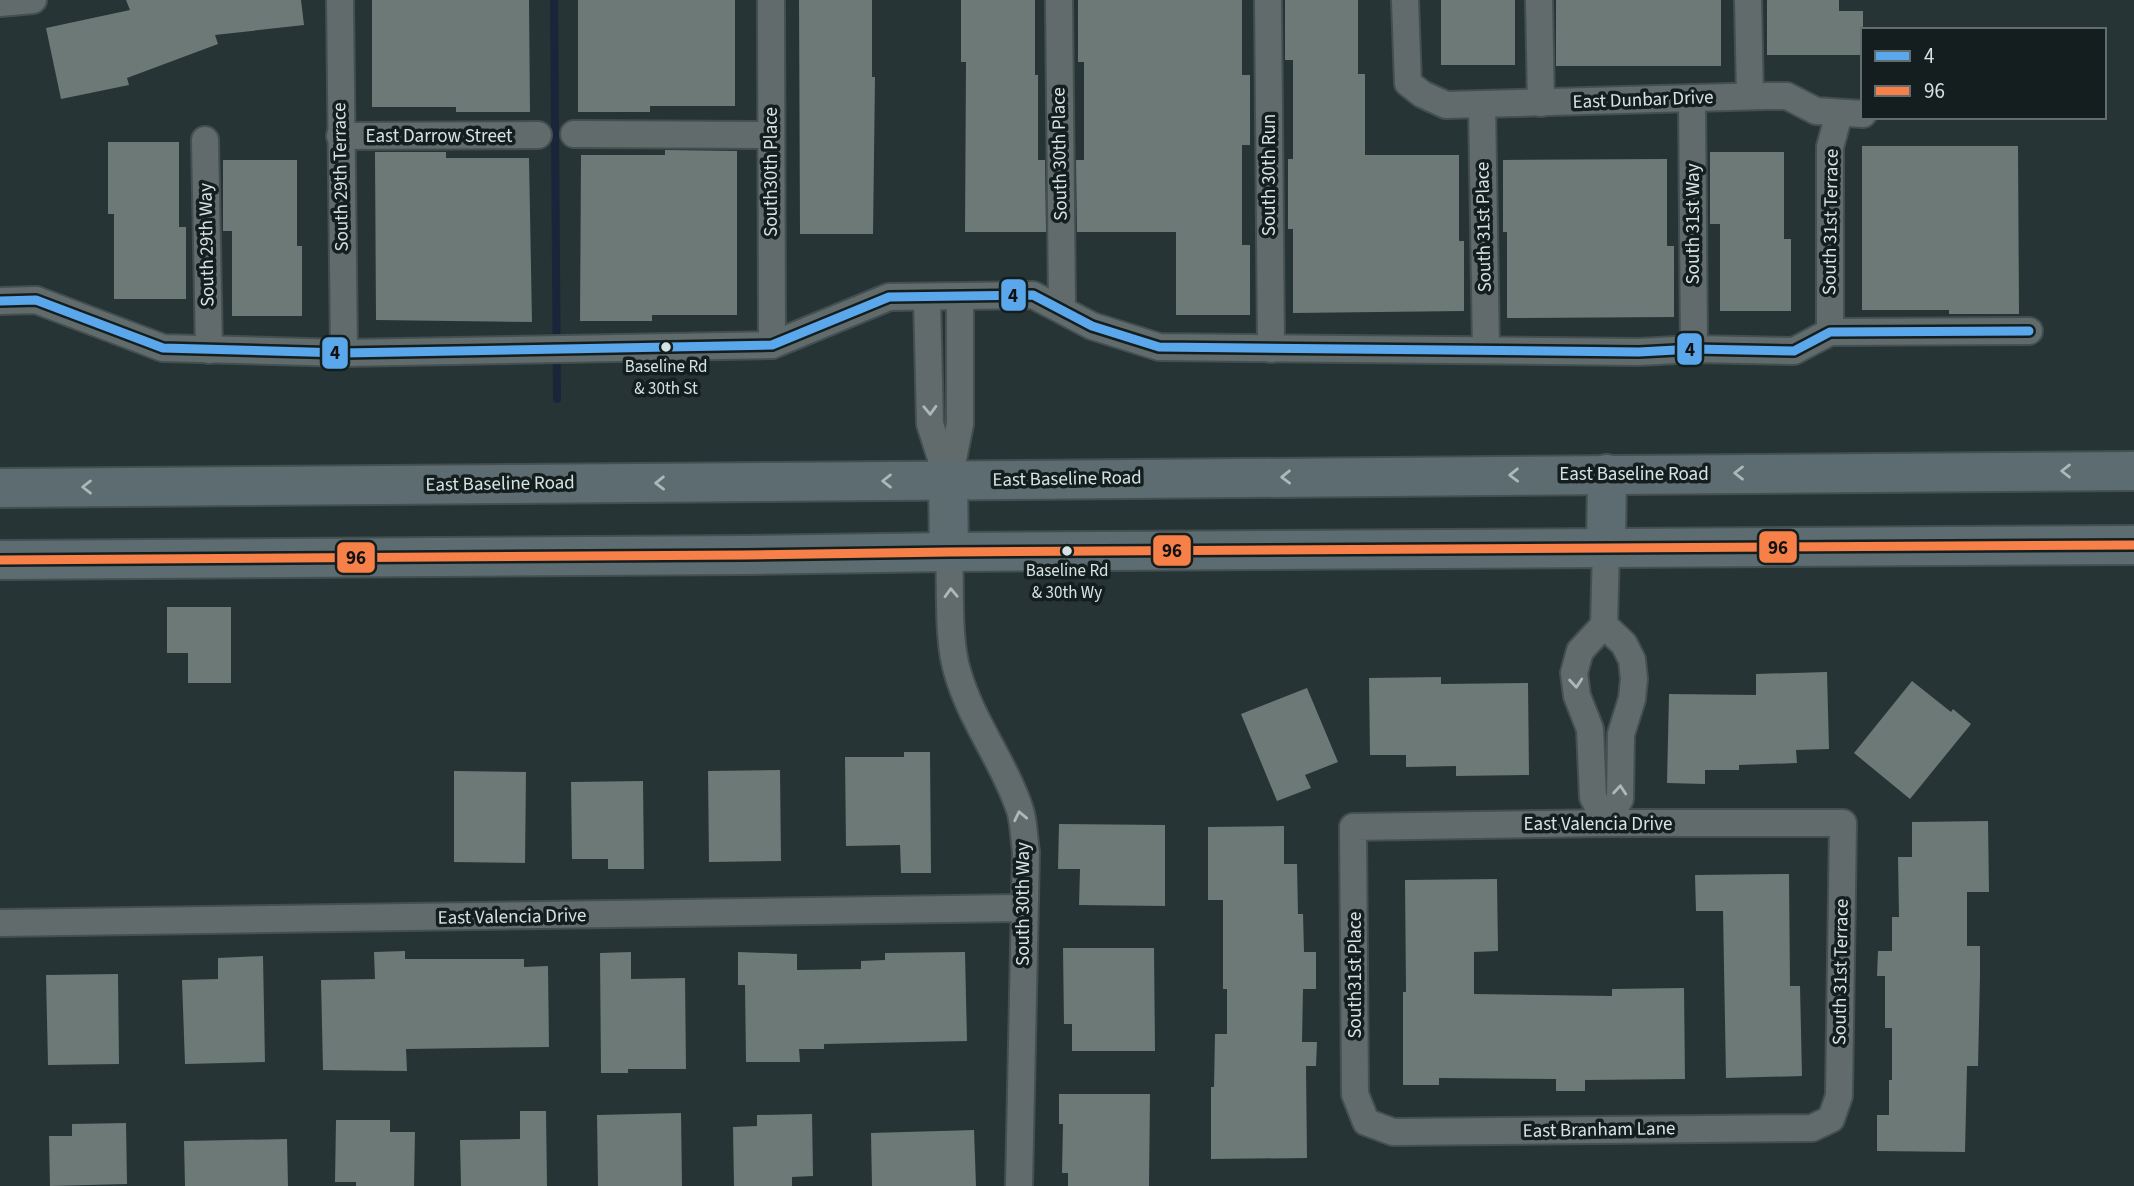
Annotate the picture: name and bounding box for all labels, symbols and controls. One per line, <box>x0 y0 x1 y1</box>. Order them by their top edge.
legend <box>1861 28 2106 119</box>
text: 4 <box>1924 41 1934 71</box>
text: 96 <box>1924 76 1945 106</box>
street label: East Dunbar Drive <box>1572 84 1714 116</box>
street label: South 30th Place <box>1045 87 1075 221</box>
street label: South 29th Terrace <box>326 102 356 252</box>
street label: South30th Place <box>758 107 785 237</box>
street label: South 30th Run <box>1256 114 1283 236</box>
street label: East Darrow Street <box>366 123 513 150</box>
street label: South 31st Terrace <box>1816 149 1846 295</box>
street label: South 31st Place <box>1469 161 1499 293</box>
street label: South 31st Way <box>1680 163 1707 285</box>
street label: South 29th Way <box>192 183 222 307</box>
line badge: 4 <box>1000 278 1027 312</box>
text: 4 <box>1008 283 1018 310</box>
line badge: 4 <box>1676 332 1703 366</box>
line badge: 4 <box>321 336 349 370</box>
text: 4 <box>1685 337 1695 364</box>
text: 4 <box>330 340 340 367</box>
marker: Baseline Rd & 30th St <box>659 340 673 354</box>
place label: Baseline Rd & 30th St <box>625 355 707 401</box>
one-way arrow <box>922 405 937 416</box>
street label: East Baseline Road <box>1559 461 1709 488</box>
street label: East Baseline Road <box>992 464 1142 494</box>
one-way arrow <box>2060 464 2071 479</box>
one-way arrow <box>1733 466 1744 481</box>
one-way arrow <box>1508 467 1519 483</box>
street label: East Baseline Road <box>425 469 575 499</box>
one-way arrow <box>1281 469 1291 485</box>
one-way arrow <box>882 473 892 489</box>
one-way arrow <box>654 475 665 490</box>
one-way arrow <box>81 479 91 495</box>
line badge: 96 <box>1758 530 1798 564</box>
line badge: 96 <box>1152 534 1192 567</box>
text: 96 <box>1768 535 1788 562</box>
text: 96 <box>1162 538 1182 565</box>
line badge: 96 <box>336 541 376 574</box>
marker: Baseline Rd & 30th Wy <box>1060 544 1074 558</box>
text: 96 <box>346 545 366 572</box>
place label: Baseline Rd & 30th Wy <box>1026 559 1108 605</box>
one-way arrow <box>943 587 958 598</box>
one-way arrow <box>1568 678 1583 689</box>
one-way arrow <box>1612 784 1627 795</box>
one-way arrow <box>1014 810 1028 822</box>
street label: East Valencia Drive <box>1524 811 1672 838</box>
street label: South 30th Way <box>1010 842 1037 966</box>
street label: South 31st Terrace <box>1826 899 1856 1045</box>
street label: East Valencia Drive <box>437 902 587 932</box>
street label: South31st Place <box>1342 911 1369 1039</box>
street label: East Branham Lane <box>1522 1115 1676 1145</box>

